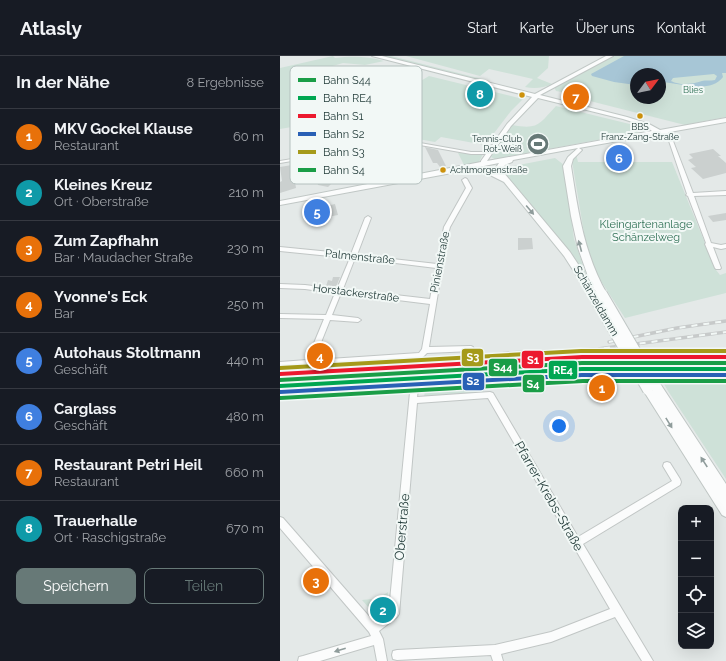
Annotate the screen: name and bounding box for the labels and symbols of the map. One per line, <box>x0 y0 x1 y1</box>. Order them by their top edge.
legend <box>290 66 422 184</box>
north arrow <box>630 68 666 104</box>
text: Bahn S44 <box>323 74 371 87</box>
pin: 8 <box>467 79 493 109</box>
pin: 7 <box>563 82 589 112</box>
park label: Blies <box>683 85 704 95</box>
unlabelled marker <box>517 90 527 100</box>
text: Bahn RE4 <box>323 92 372 105</box>
text: Bahn S1 <box>323 110 364 123</box>
marker: BBS Franz-Zang-Straße <box>635 111 645 121</box>
place label: BBS Franz-Zang-Straße <box>601 122 680 142</box>
text: Bahn S2 <box>323 128 365 141</box>
sports icon: Tennis-Club Rot-Weiß <box>525 131 551 157</box>
place label: Tennis-Club Rot-Weiß <box>472 134 522 154</box>
pin: 6 <box>606 143 632 173</box>
text: Bahn S3 <box>323 146 365 159</box>
text: Bahn S4 <box>323 164 365 177</box>
marker: Achtmorgenstraße <box>438 165 448 175</box>
place label: Achtmorgenstraße <box>450 165 528 175</box>
pin: 5 <box>304 197 330 227</box>
one-way arrow <box>526 205 535 216</box>
park label: Kleingartenanlage Schänzelweg <box>599 218 693 244</box>
street label: Pinienstraße <box>428 230 452 294</box>
one-way arrow <box>577 240 583 252</box>
street label: Palmenstraße <box>324 247 396 267</box>
street label: Schänzeldamm <box>571 263 621 339</box>
street label: Horstackerstraße <box>312 281 400 305</box>
pin: 4 <box>307 341 333 371</box>
line badge: S3 <box>461 348 484 367</box>
line badge: S1 <box>521 350 544 369</box>
text: S3 <box>467 351 479 364</box>
text: S1 <box>527 354 540 367</box>
line badge: S44 <box>488 358 518 377</box>
line badge: RE4 <box>548 360 578 380</box>
text: S44 <box>493 361 513 374</box>
text: RE4 <box>553 364 573 377</box>
line badge: S2 <box>462 372 485 391</box>
pin: 1 <box>589 373 615 403</box>
line badge: S4 <box>522 374 545 393</box>
text: S2 <box>467 375 479 388</box>
text: S4 <box>526 378 540 391</box>
your location <box>549 416 569 436</box>
one-way arrow <box>665 418 673 428</box>
street label: Pfarrer-Krebs-Straße <box>511 438 587 554</box>
one-way arrow <box>701 456 708 468</box>
street label: Oberstraße <box>392 493 412 561</box>
pin: 3 <box>303 566 329 596</box>
pin: 2 <box>370 595 396 625</box>
one-way arrow <box>334 647 346 653</box>

